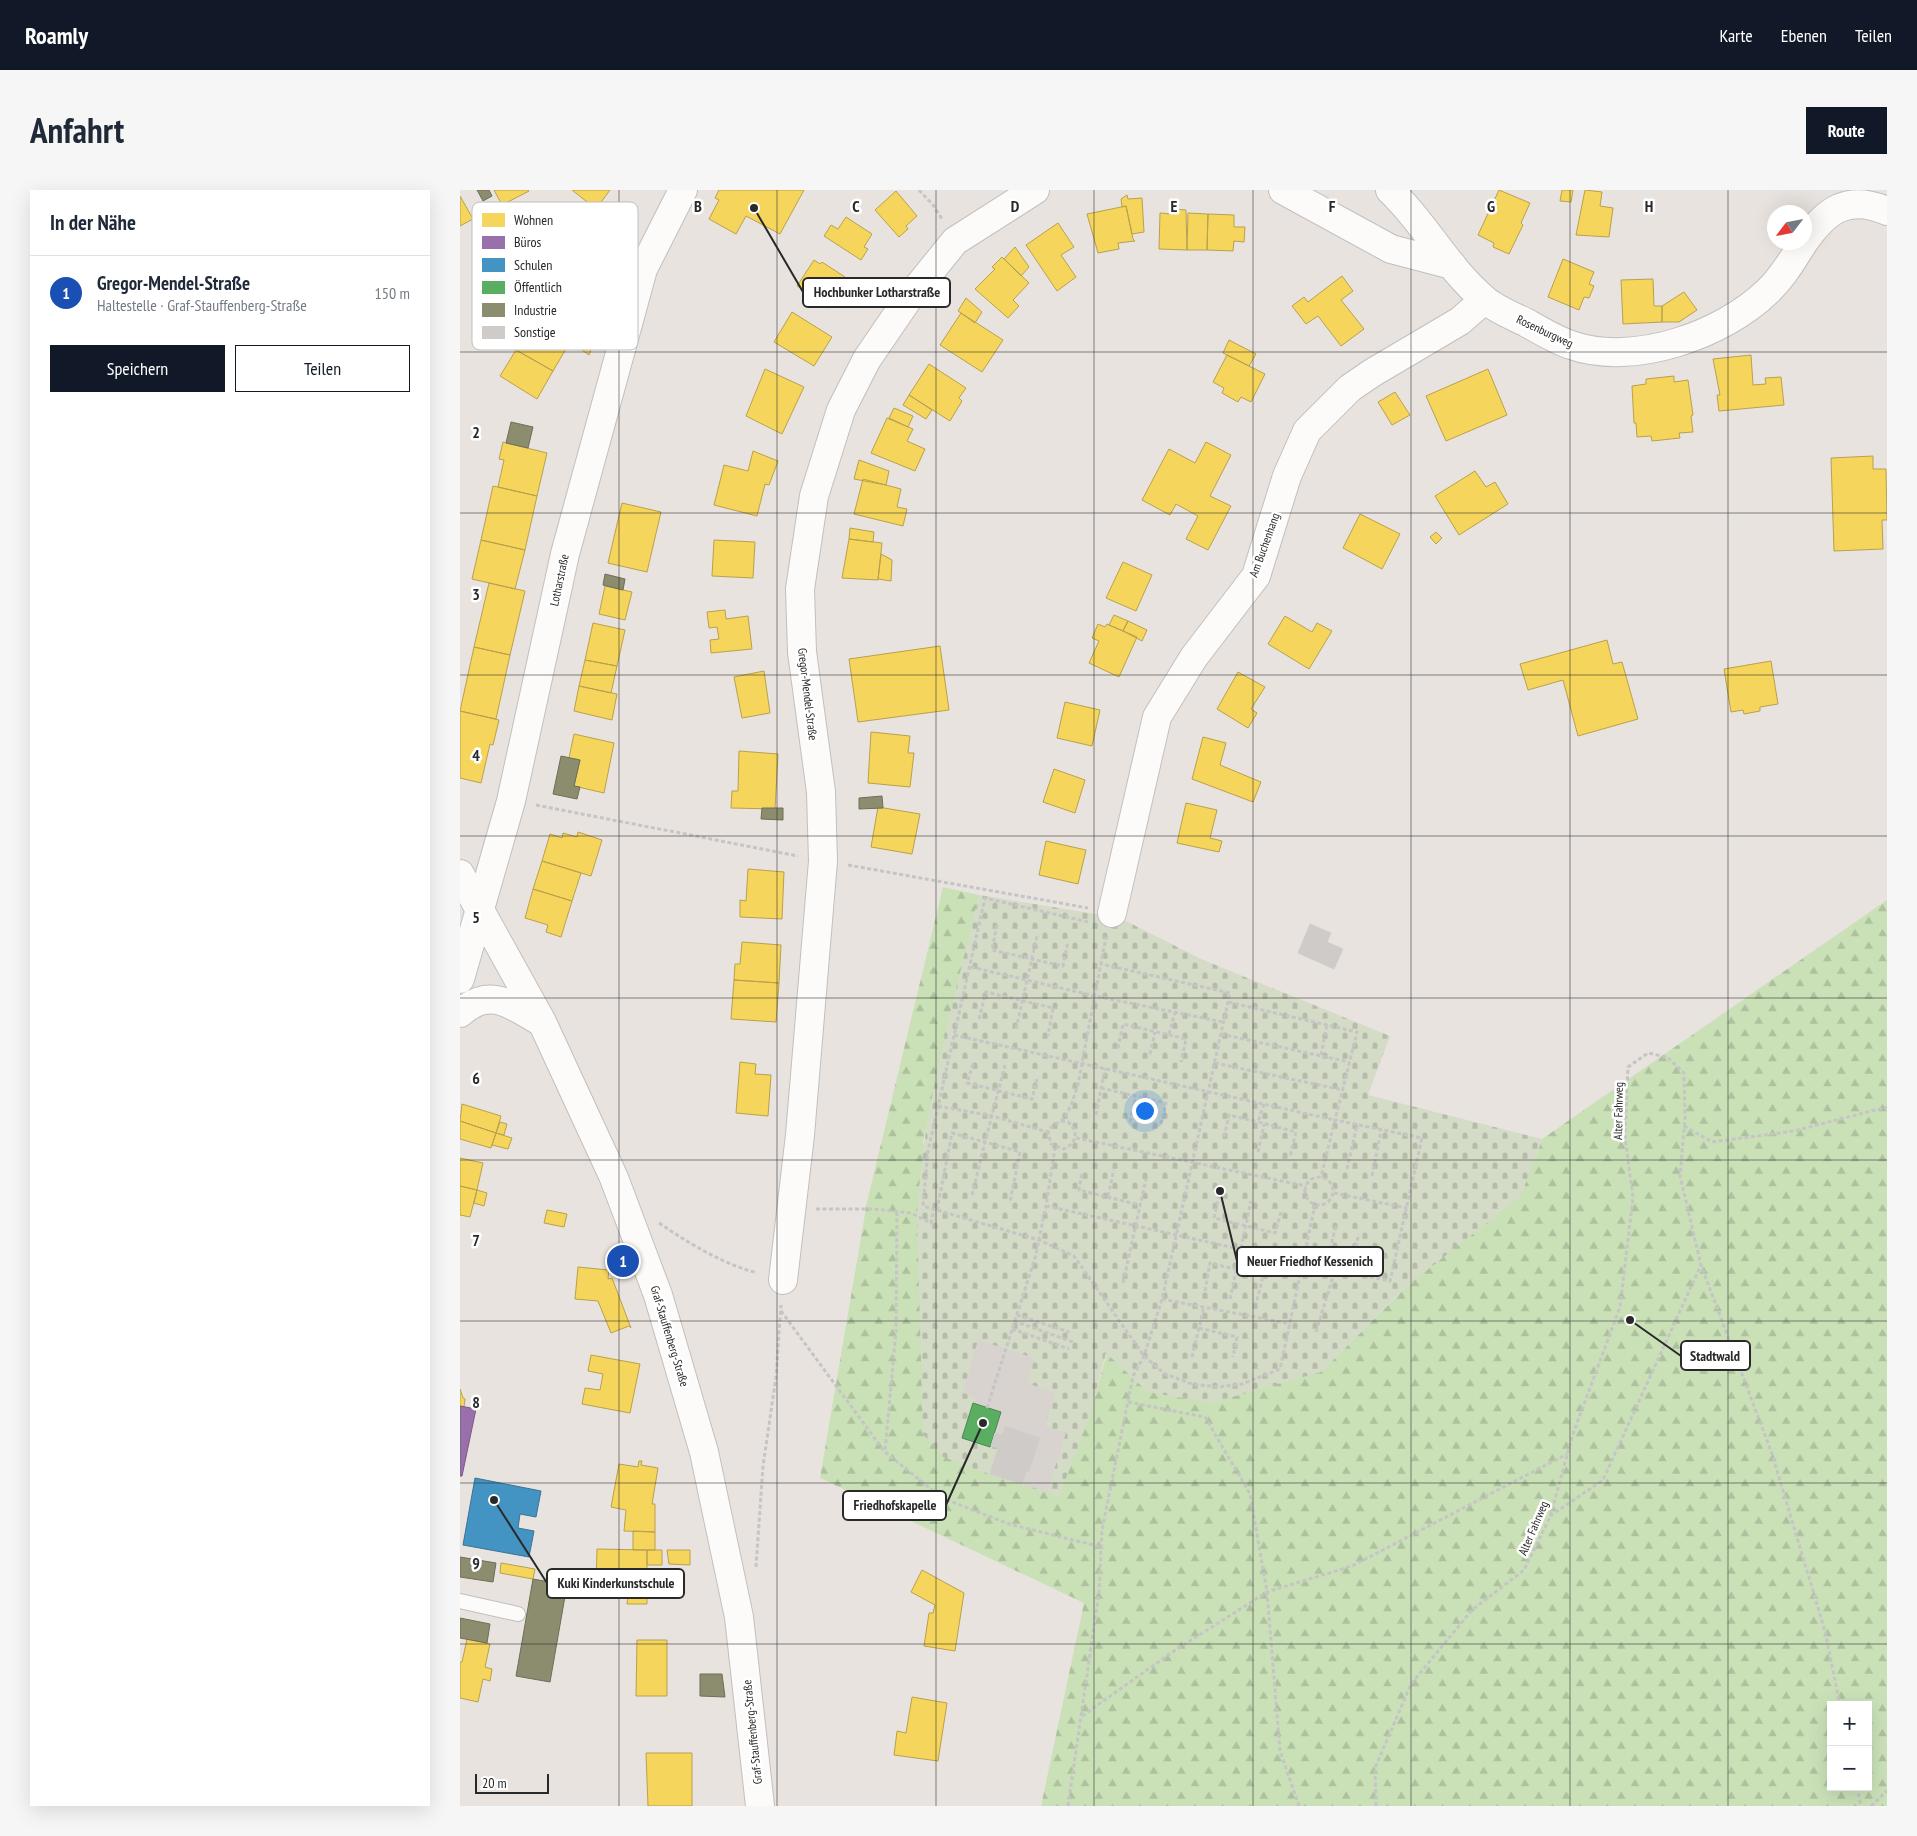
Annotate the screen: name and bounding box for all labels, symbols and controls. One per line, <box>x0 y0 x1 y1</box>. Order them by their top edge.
text: Roamly <box>25 20 88 51</box>
text: Karte <box>1719 24 1753 47</box>
text: Ebenen <box>1781 24 1827 47</box>
text: Teilen <box>1855 24 1892 47</box>
text: Anfahrt <box>30 107 124 153</box>
button: Route <box>1806 107 1887 154</box>
text: B <box>694 196 702 216</box>
text: C <box>852 196 860 216</box>
text: D <box>1011 196 1020 216</box>
text: E <box>1171 196 1178 216</box>
text: F <box>1329 196 1336 216</box>
text: G <box>1487 196 1495 216</box>
text: H <box>1645 196 1653 216</box>
legend <box>472 202 638 350</box>
north arrow <box>1767 205 1812 250</box>
text: In der Nähe <box>50 209 136 236</box>
text: Wohnen <box>514 211 553 229</box>
text: Büros <box>514 233 542 251</box>
text: Schulen <box>514 256 552 274</box>
text: Gregor-Mendel-Straße <box>97 271 250 295</box>
text: Öffentlich <box>514 278 562 296</box>
callout: Hochbunker Lotharstraße <box>803 278 950 307</box>
text: 1 <box>62 283 70 303</box>
text: 150 m <box>375 283 410 303</box>
text: Hochbunker Lotharstraße <box>814 283 940 301</box>
text: Haltestelle · Graf-Stauffenberg-Straße <box>97 295 307 315</box>
text: Industrie <box>514 301 557 319</box>
street label: Rosenburgweg <box>1514 311 1576 351</box>
text: Sonstige <box>514 323 556 341</box>
button: Speichern <box>50 345 225 392</box>
button: Teilen <box>235 345 410 392</box>
text: 2 <box>472 422 480 442</box>
street label: Am Buchenhang <box>1245 511 1283 579</box>
street label: Lotharstraße <box>546 553 572 607</box>
text: 3 <box>472 584 480 604</box>
street label: Gregor-Mendel-Straße <box>795 647 821 741</box>
text: 4 <box>472 745 480 765</box>
text: 5 <box>472 907 480 927</box>
text: 6 <box>472 1068 480 1088</box>
street label: Alter Fahrweg <box>1610 1082 1626 1140</box>
your location <box>1132 1098 1158 1124</box>
text: 7 <box>472 1230 480 1250</box>
pin: 1 <box>607 1242 639 1280</box>
callout: Neuer Friedhof Kessenich <box>1237 1247 1383 1276</box>
text: Neuer Friedhof Kessenich <box>1247 1252 1373 1270</box>
street label: Graf-Stauffenberg-Straße <box>648 1284 693 1388</box>
callout: Stadtwald <box>1681 1341 1750 1370</box>
text: Stadtwald <box>1690 1347 1740 1365</box>
text: 8 <box>472 1392 480 1412</box>
callout: Friedhofskapelle <box>843 1491 946 1520</box>
text: Friedhofskapelle <box>854 1496 936 1514</box>
street label: Alter Fahrweg <box>1515 1498 1551 1558</box>
text: 9 <box>472 1553 480 1573</box>
callout: Kuki Kinderkunstschule <box>547 1569 684 1598</box>
text: Kuki Kinderkunstschule <box>557 1574 675 1592</box>
street label: Graf-Stauffenberg-Straße <box>739 1679 765 1785</box>
map controls <box>1827 1701 1872 1791</box>
button: + <box>1827 1701 1872 1746</box>
button: − <box>1827 1746 1872 1791</box>
scale bar <box>475 1771 549 1794</box>
text: 20 m <box>482 1774 507 1792</box>

